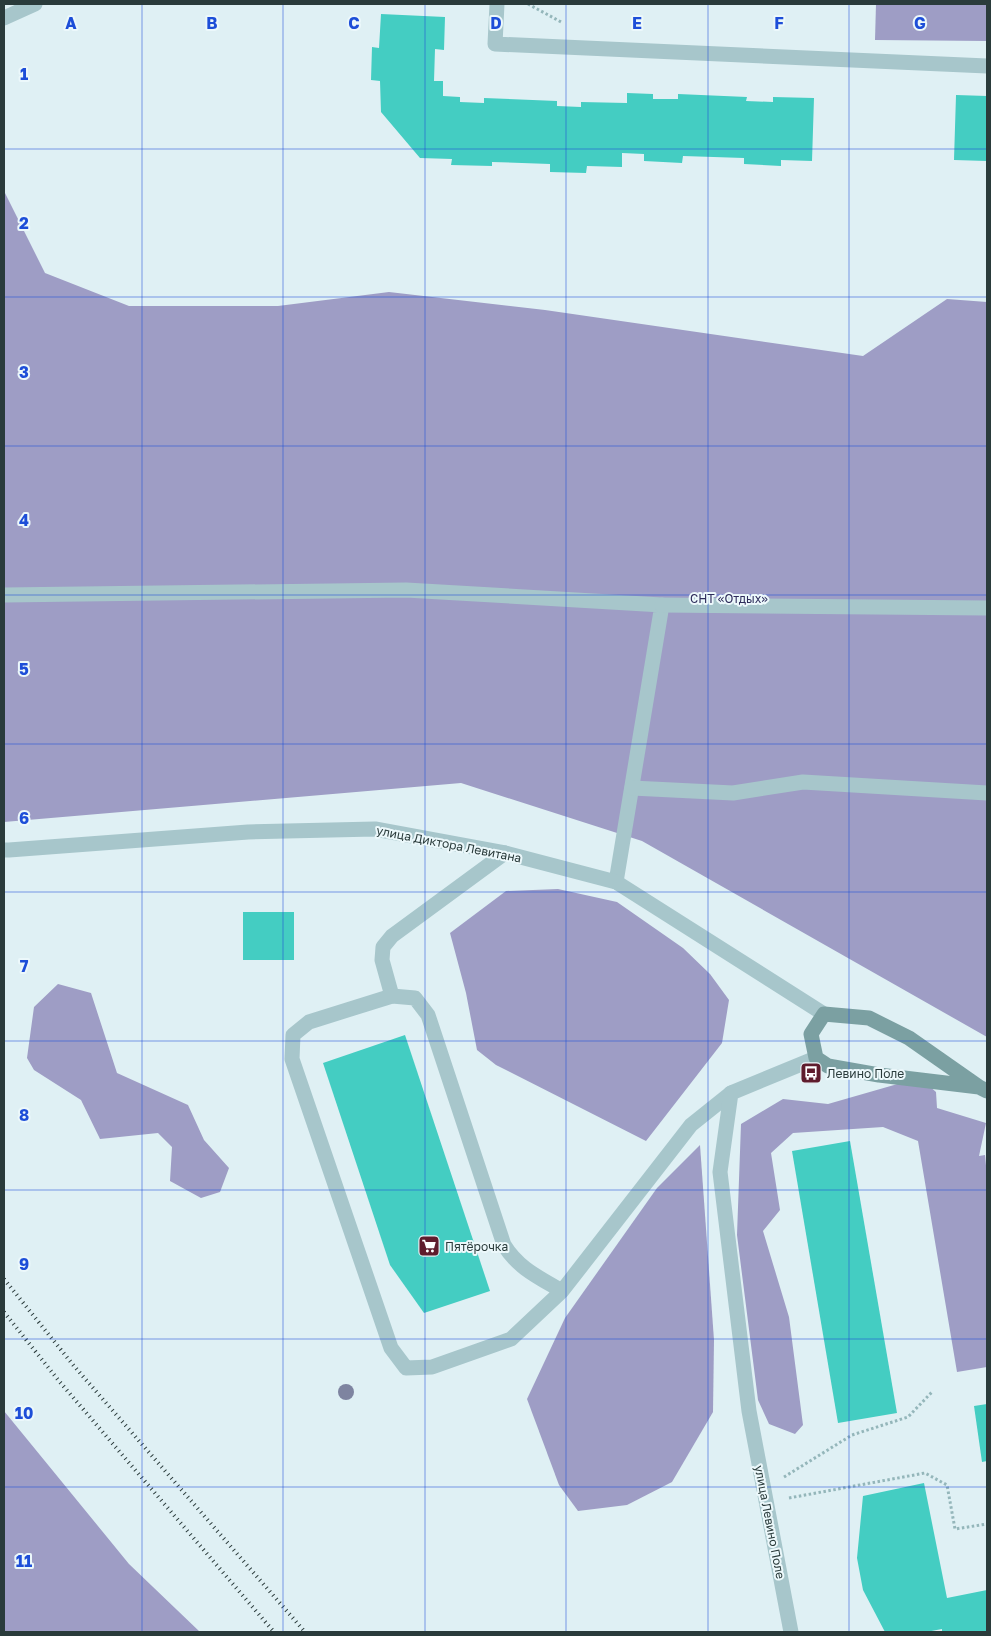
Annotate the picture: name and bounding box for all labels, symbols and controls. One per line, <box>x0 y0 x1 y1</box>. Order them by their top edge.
text: A <box>65 13 77 33</box>
text: B <box>206 13 218 33</box>
text: C <box>348 13 360 33</box>
text: D <box>490 13 502 33</box>
text: E <box>632 13 642 33</box>
text: F <box>774 13 784 33</box>
text: G <box>914 13 926 33</box>
text: 1 <box>20 64 28 84</box>
text: 2 <box>19 213 29 233</box>
text: 3 <box>19 362 29 382</box>
text: 4 <box>19 510 29 530</box>
park label: СНТ «Отдых» <box>690 591 768 606</box>
text: 5 <box>19 659 29 679</box>
text: 6 <box>19 808 29 828</box>
street label: улица Диктора Левитана <box>375 823 523 865</box>
text: 7 <box>20 956 29 976</box>
bus stop icon: Левино Поле <box>799 1061 823 1085</box>
place label: Левино Поле <box>827 1066 904 1081</box>
text: 8 <box>19 1105 29 1125</box>
supermarket icon: Пятёрочка <box>417 1234 441 1258</box>
place label: Пятёрочка <box>445 1239 508 1254</box>
text: 9 <box>19 1254 29 1274</box>
text: 10 <box>15 1403 33 1423</box>
street label: улица Левино Поле <box>752 1464 788 1580</box>
text: 11 <box>16 1551 32 1571</box>

